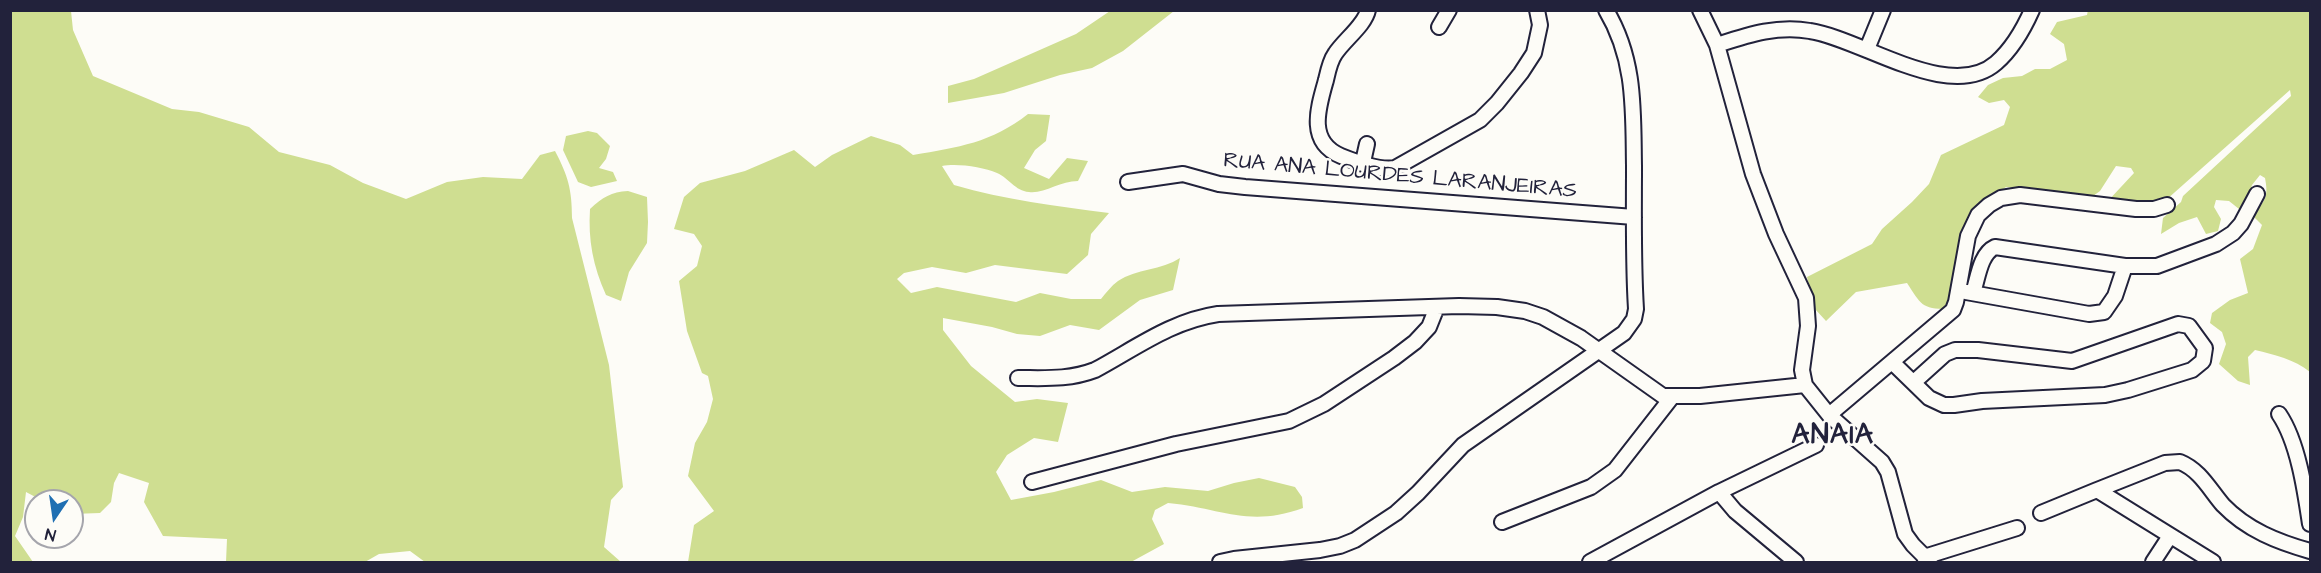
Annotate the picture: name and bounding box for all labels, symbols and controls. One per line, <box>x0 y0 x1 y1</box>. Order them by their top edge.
street label: RUA ANA LOURDES LARANJEIRAS <box>1222 148 1578 206</box>
district label: ANAIA <box>1791 420 1875 454</box>
north arrow <box>24 489 84 549</box>
text: N <box>43 523 58 546</box>

